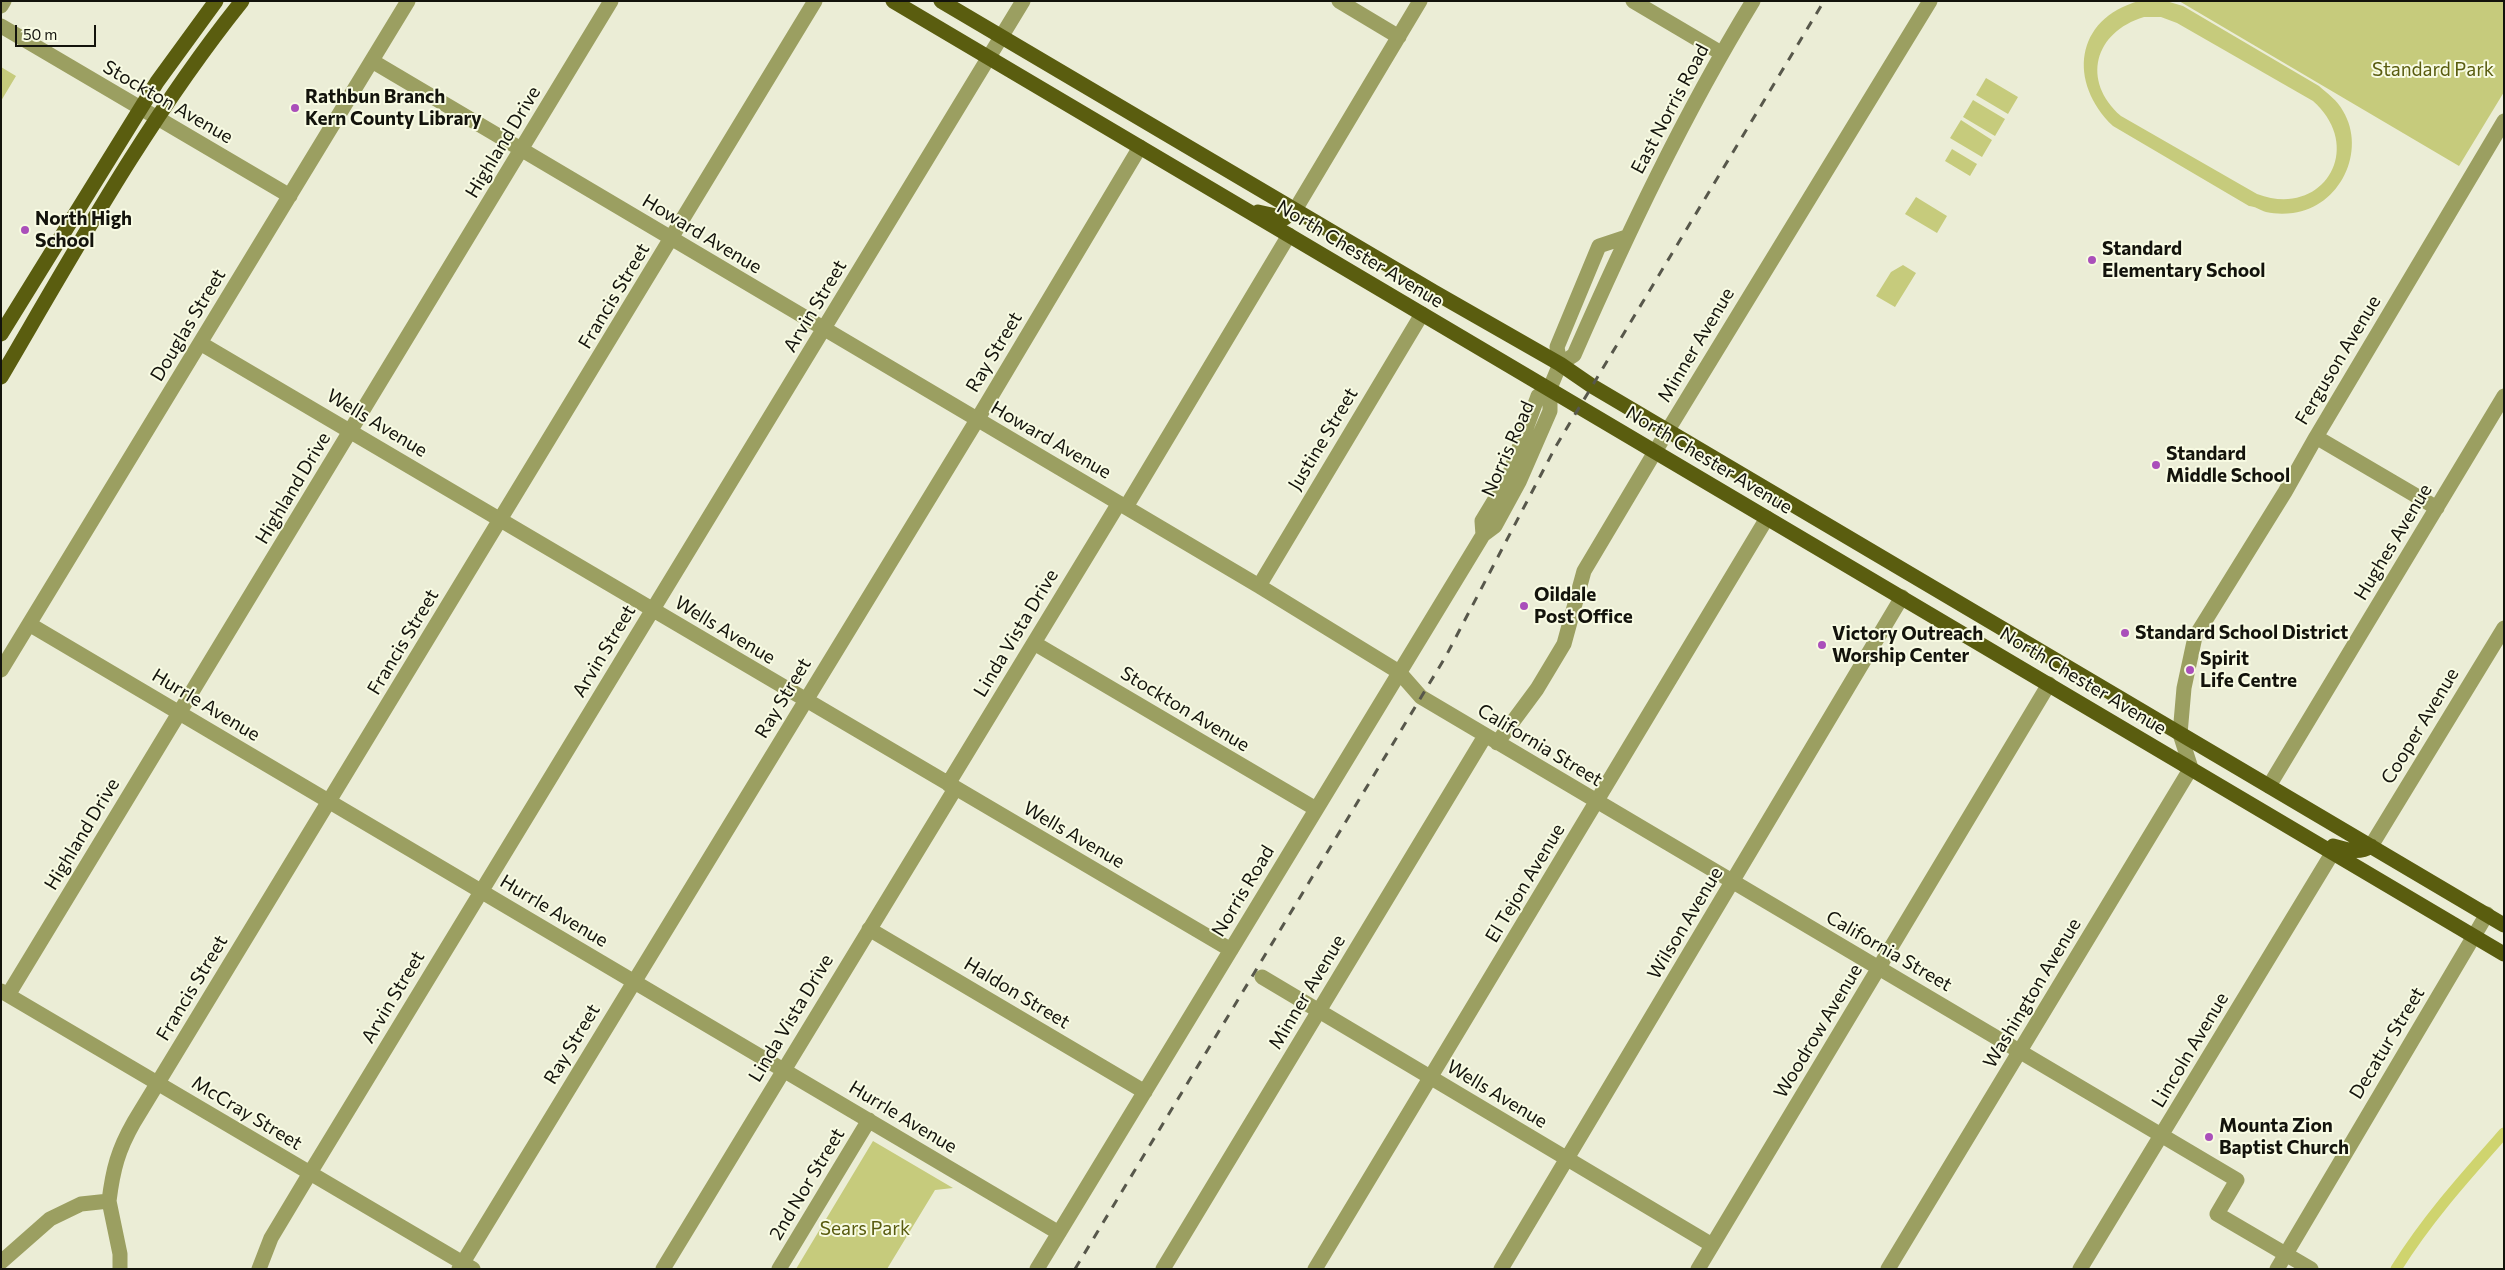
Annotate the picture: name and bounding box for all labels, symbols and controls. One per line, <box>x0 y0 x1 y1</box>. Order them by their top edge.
scale bar <box>18 15 99 47</box>
text: 50 m <box>23 25 57 43</box>
street label: East Norris Road <box>1626 40 1714 178</box>
street label: Stockton Avenue <box>99 55 237 149</box>
park label: Standard Park <box>2372 59 2494 81</box>
street label: Highland Drive <box>461 82 545 202</box>
place label: Rathbun Branch Kern County Library <box>305 86 482 130</box>
marker: Rathbun Branch Kern County Library <box>289 102 301 114</box>
street label: Howard Avenue <box>638 189 766 279</box>
street label: North Chester Avenue <box>1273 195 1447 313</box>
place label: North High School <box>35 208 132 252</box>
marker: North High School <box>19 224 31 236</box>
place label: Standard Elementary School <box>2102 238 2266 282</box>
street label: Francis Street <box>574 239 654 353</box>
marker: Standard Elementary School <box>2086 254 2098 266</box>
street label: Arvin Street <box>779 256 851 356</box>
street label: Douglas Street <box>146 265 230 385</box>
street label: Minner Avenue <box>1653 284 1739 406</box>
street label: Ferguson Avenue <box>2290 291 2386 429</box>
street label: Ray Street <box>961 308 1027 396</box>
street label: Wells Avenue <box>323 384 431 462</box>
street label: Justine Street <box>1283 384 1363 494</box>
street label: Howard Avenue <box>987 396 1115 484</box>
street label: Norris Road <box>1477 398 1539 500</box>
street label: North Chester Avenue <box>1622 401 1796 519</box>
street label: Highland Drive <box>251 428 335 548</box>
place label: Standard Middle School <box>2166 443 2290 487</box>
marker: Standard Middle School <box>2150 459 2162 471</box>
street label: Hughes Avenue <box>2349 480 2437 604</box>
street label: Linda Vista Drive <box>969 565 1063 701</box>
place label: Oildale Post Office <box>1534 584 1633 628</box>
street label: Francis Street <box>363 585 443 699</box>
street label: Wells Avenue <box>671 591 779 669</box>
marker: Oildale Post Office <box>1518 600 1530 612</box>
street label: Arvin Street <box>568 601 640 701</box>
street label: North Chester Avenue <box>1996 622 2170 740</box>
place label: Standard School District <box>2135 622 2348 644</box>
place label: Victory Outreach Worship Center <box>1832 623 1983 667</box>
marker: Standard School District <box>2119 627 2131 639</box>
marker: Victory Outreach Worship Center <box>1816 639 1828 651</box>
place label: Spirit Life Centre <box>2200 648 2297 692</box>
street label: Ray Street <box>750 654 816 742</box>
street label: Stockton Avenue <box>1116 661 1254 757</box>
street label: Hurrle Avenue <box>148 664 264 746</box>
marker: Spirit Life Centre <box>2184 664 2196 676</box>
street label: Cooper Avenue <box>2376 664 2464 788</box>
street label: California Street <box>1473 699 1607 791</box>
street label: Highland Drive <box>40 774 124 894</box>
street label: Wells Avenue <box>1019 797 1129 873</box>
street label: El Tejon Avenue <box>1481 819 1569 947</box>
street label: Norris Road <box>1207 841 1279 941</box>
street label: Wilson Avenue <box>1643 863 1727 983</box>
street label: Hurrle Avenue <box>496 870 612 952</box>
street label: California Street <box>1822 906 1956 996</box>
street label: Washington Avenue <box>1978 914 2086 1072</box>
street label: Francis Street <box>152 931 232 1045</box>
street label: Minner Avenue <box>1264 931 1350 1053</box>
street label: Arvin Street <box>357 947 429 1047</box>
street label: Linda Vista Drive <box>744 950 838 1086</box>
street label: Haldon Street <box>960 952 1074 1034</box>
street label: Woodrow Avenue <box>1769 960 1867 1102</box>
street label: Decatur Street <box>2345 983 2429 1103</box>
street label: Lincoln Avenue <box>2147 988 2233 1112</box>
street label: Ray Street <box>539 1000 605 1088</box>
street label: Wells Avenue <box>1443 1055 1551 1133</box>
street label: McCray Street <box>188 1071 306 1155</box>
street label: Hurrle Avenue <box>845 1076 961 1158</box>
place label: Mounta Zion Baptist Church <box>2219 1115 2349 1159</box>
street label: 2nd Nor Street <box>765 1124 849 1244</box>
marker: Mounta Zion Baptist Church <box>2203 1131 2215 1143</box>
park label: Sears Park <box>820 1218 910 1240</box>

